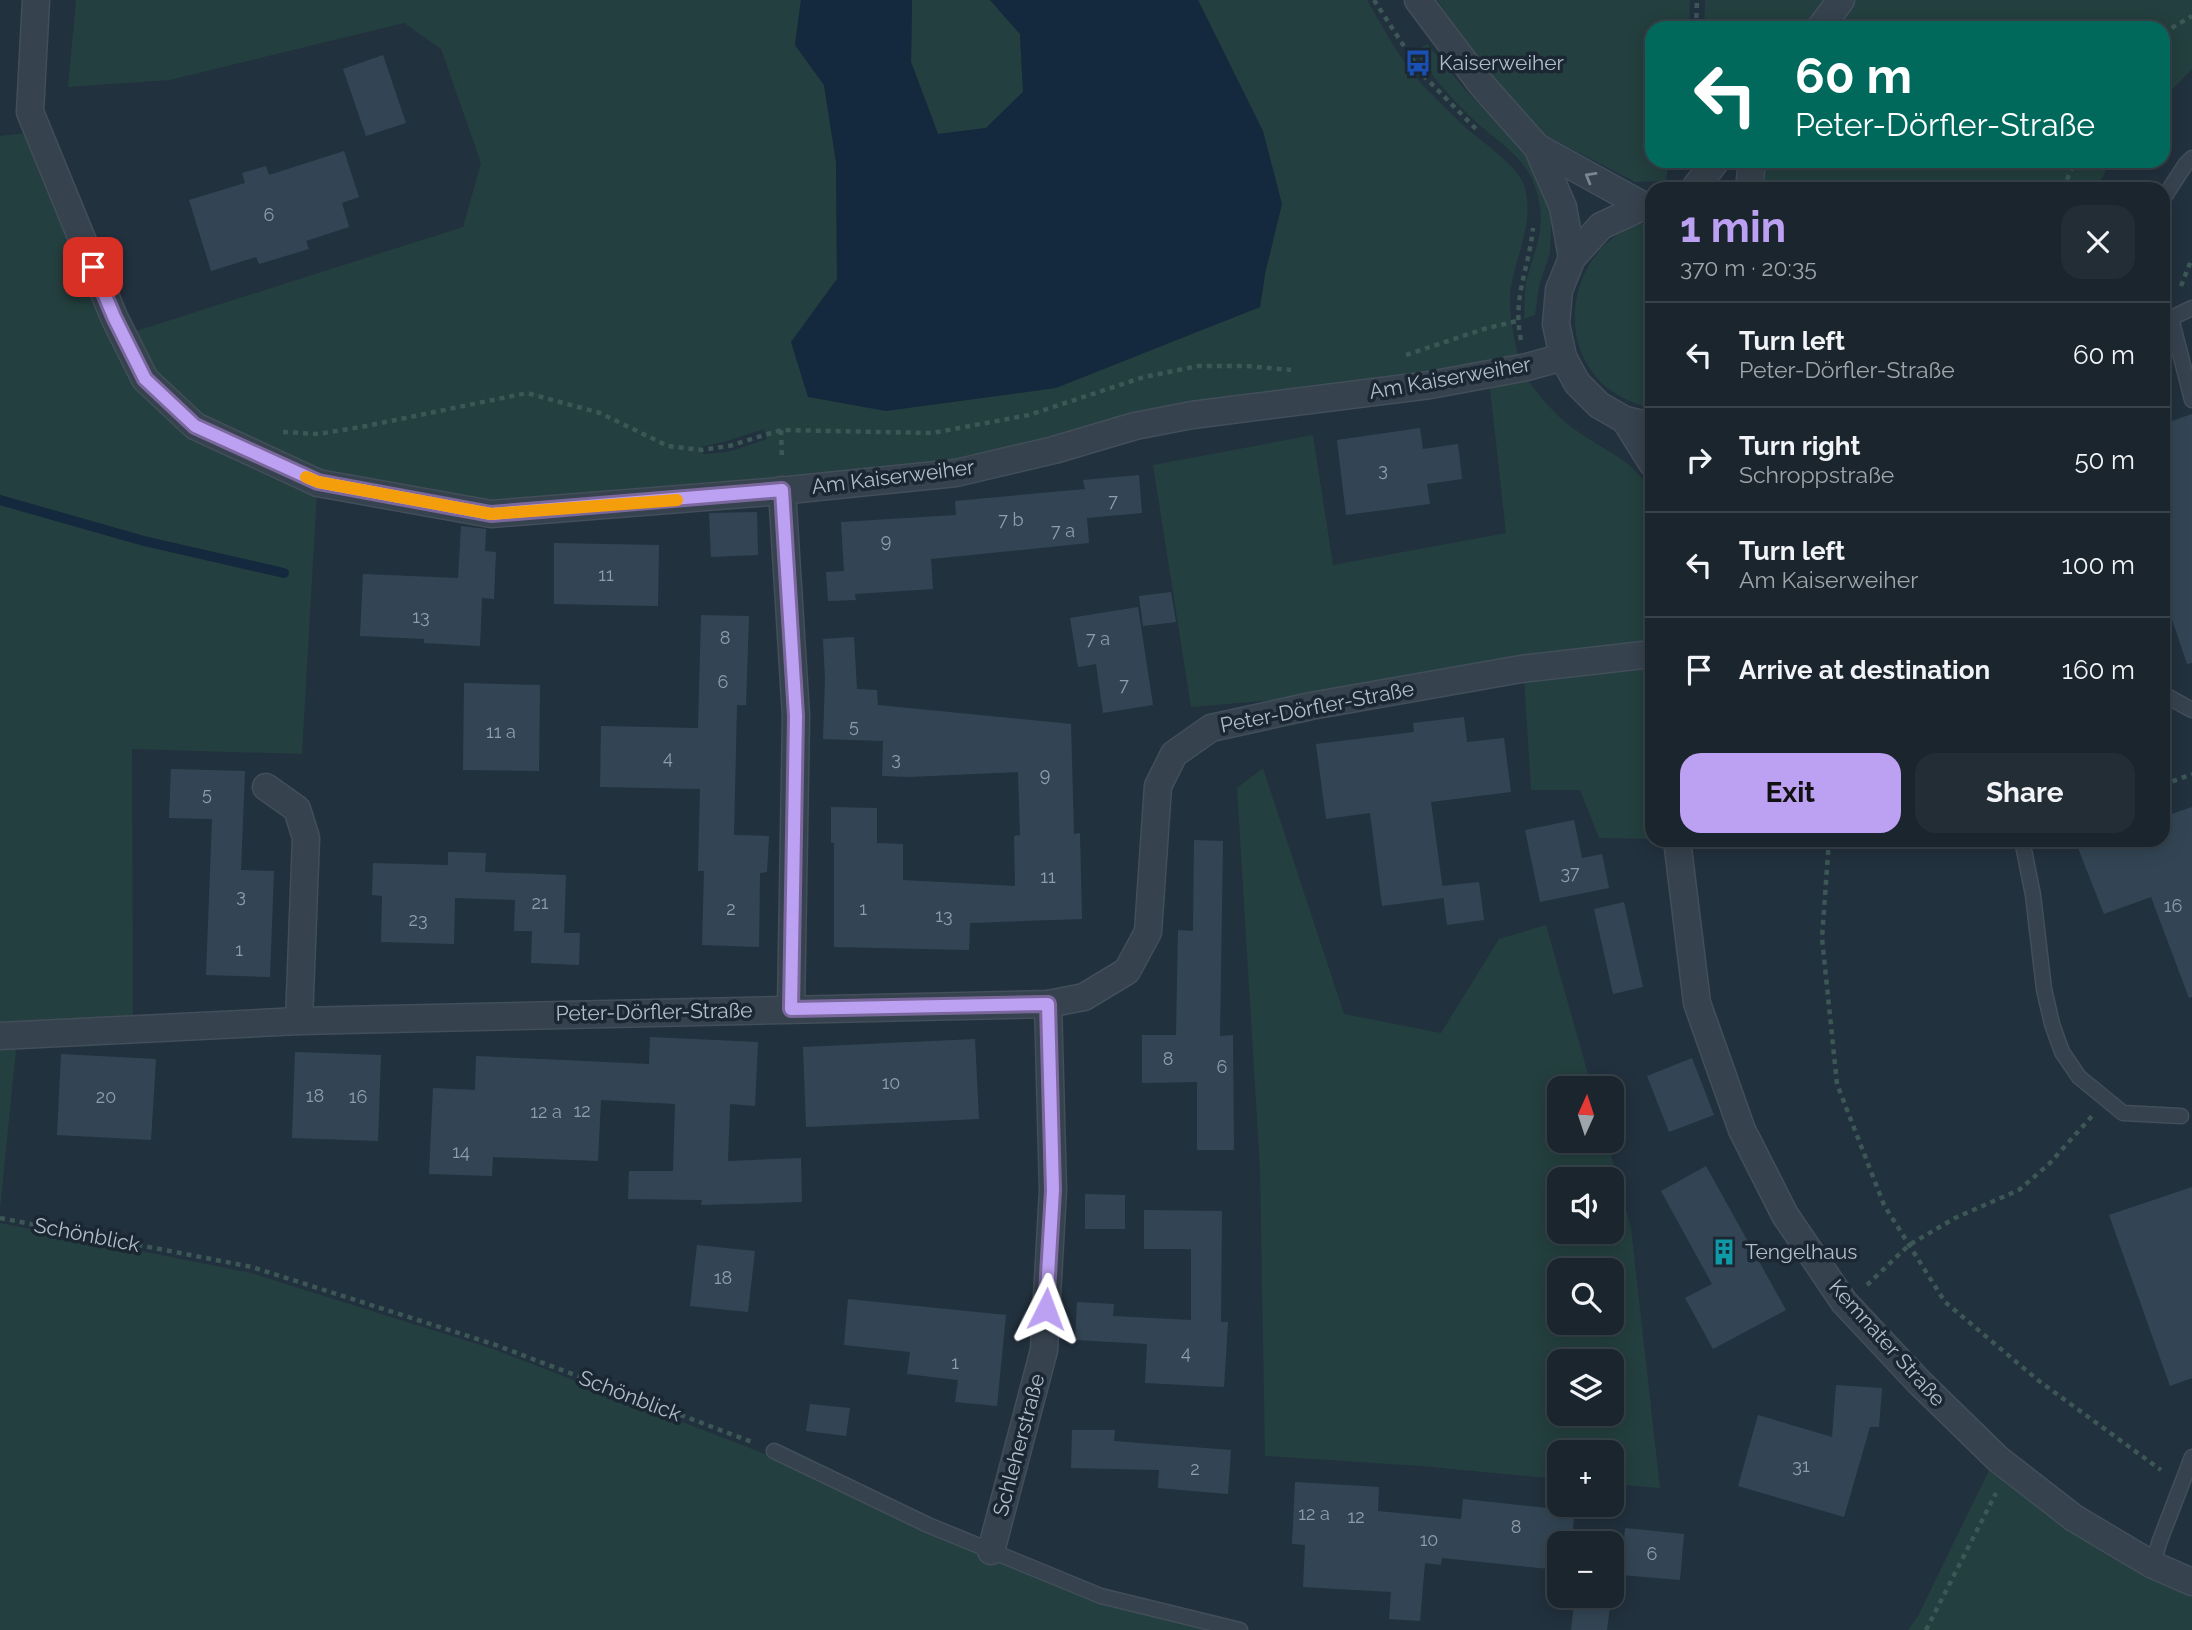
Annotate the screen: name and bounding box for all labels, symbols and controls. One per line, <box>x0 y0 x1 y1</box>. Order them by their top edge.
text: 60 m <box>1795 47 1912 104</box>
bus stop icon: Kaiserweiher <box>1403 48 1433 78</box>
icon: left <box>1680 49 1771 140</box>
place label: Kaiserweiher <box>1439 50 1565 75</box>
text: Peter-Dörfler-Straße <box>1795 106 2095 143</box>
one-way arrow <box>1585 173 1598 186</box>
text: 1 min <box>1680 203 1786 252</box>
house number: 6 <box>264 204 275 225</box>
button: close <box>2061 205 2135 279</box>
pin <box>63 237 123 297</box>
icon: arrive <box>74 248 112 286</box>
text: 370 m · 20:35 <box>1680 254 1817 281</box>
text: Turn left <box>1739 326 1845 356</box>
icon: left <box>1680 336 1718 374</box>
text: 60 m <box>2073 340 2135 370</box>
street label: Am Kaiserweiher <box>1367 351 1533 404</box>
text: Peter-Dörfler-Straße <box>1739 356 1955 383</box>
text: Turn right <box>1739 431 1860 461</box>
icon: right <box>1680 441 1718 479</box>
text: 50 m <box>2074 445 2135 475</box>
street label: Am Kaiserweiher <box>810 454 976 499</box>
house number: 3 <box>1378 459 1388 480</box>
text: Schroppstraße <box>1739 461 1894 488</box>
house number: 7 <box>1108 490 1118 511</box>
house number: 7 b <box>998 509 1024 530</box>
house number: 7 a <box>1051 520 1075 541</box>
house number: 9 <box>881 530 891 551</box>
text: Turn left <box>1739 536 1845 566</box>
icon: left <box>1680 546 1718 584</box>
text: 100 m <box>2062 550 2135 580</box>
house number: 11 <box>598 564 614 585</box>
text: Am Kaiserweiher <box>1739 566 1918 593</box>
house number: 13 <box>412 606 430 627</box>
house number: 8 <box>720 627 730 648</box>
house number: 7 a <box>1086 628 1110 649</box>
icon: arrive <box>1680 651 1718 689</box>
text: Arrive at destination <box>1739 655 1990 685</box>
text: 160 m <box>2062 655 2135 685</box>
house number: 6 <box>718 671 729 692</box>
house number: 7 <box>1119 674 1129 695</box>
street label: Peter-Dörfler-Straße <box>1218 675 1416 738</box>
house number: 5 <box>849 715 859 736</box>
house number: 11 a <box>486 721 516 742</box>
house number: 4 <box>663 747 673 768</box>
house number: 3 <box>891 748 901 769</box>
button: Exit <box>1680 753 1901 833</box>
button: Share <box>1915 753 2135 833</box>
house number: 9 <box>1040 764 1050 785</box>
house number: 5 <box>202 783 212 804</box>
house number: 37 <box>1560 862 1580 883</box>
house number: 11 <box>1040 866 1056 887</box>
house number: 3 <box>236 885 246 906</box>
house number: 21 <box>531 892 549 913</box>
house number: 16 <box>2164 895 2182 916</box>
house number: 2 <box>726 898 736 919</box>
house number: 1 <box>859 898 867 919</box>
house number: 13 <box>935 905 953 926</box>
house number: 23 <box>409 909 428 930</box>
house number: 1 <box>235 939 243 960</box>
street label: Peter-Dörfler-Straße <box>555 997 753 1026</box>
house number: 8 <box>1163 1048 1173 1069</box>
house number: 6 <box>1217 1056 1228 1077</box>
house number: 10 <box>882 1072 900 1093</box>
north arrow <box>1547 1076 1624 1153</box>
map controls <box>1547 1076 1624 1608</box>
house number: 18 <box>306 1085 324 1106</box>
house number: 20 <box>96 1086 116 1107</box>
house number: 16 <box>349 1086 367 1107</box>
house number: 12 <box>573 1100 591 1121</box>
house number: 12 a <box>530 1101 562 1122</box>
house number: 14 <box>452 1141 470 1162</box>
button: sound <box>1547 1167 1624 1244</box>
street label: Schönblick <box>32 1212 142 1257</box>
building icon: Tengelhaus <box>1709 1237 1739 1267</box>
place label: Tengelhaus <box>1745 1239 1857 1264</box>
button: search <box>1547 1258 1624 1335</box>
house number: 18 <box>714 1267 732 1288</box>
position arrow <box>1009 1272 1083 1346</box>
street label: Kemnater Straße <box>1824 1274 1951 1411</box>
house number: 4 <box>1181 1342 1191 1363</box>
button: layers <box>1547 1349 1624 1426</box>
house number: 1 <box>951 1352 959 1373</box>
street label: Schönblick <box>576 1365 685 1426</box>
street label: Schleherstraße <box>988 1371 1050 1519</box>
button: + <box>1547 1440 1624 1517</box>
house number: 31 <box>1792 1455 1810 1476</box>
house number: 2 <box>1190 1458 1200 1479</box>
house number: 12 a <box>1298 1503 1330 1524</box>
house number: 12 <box>1347 1506 1365 1527</box>
house number: 8 <box>1511 1516 1521 1537</box>
house number: 10 <box>1420 1529 1438 1550</box>
button: − <box>1547 1531 1624 1608</box>
house number: 6 <box>1647 1543 1658 1564</box>

